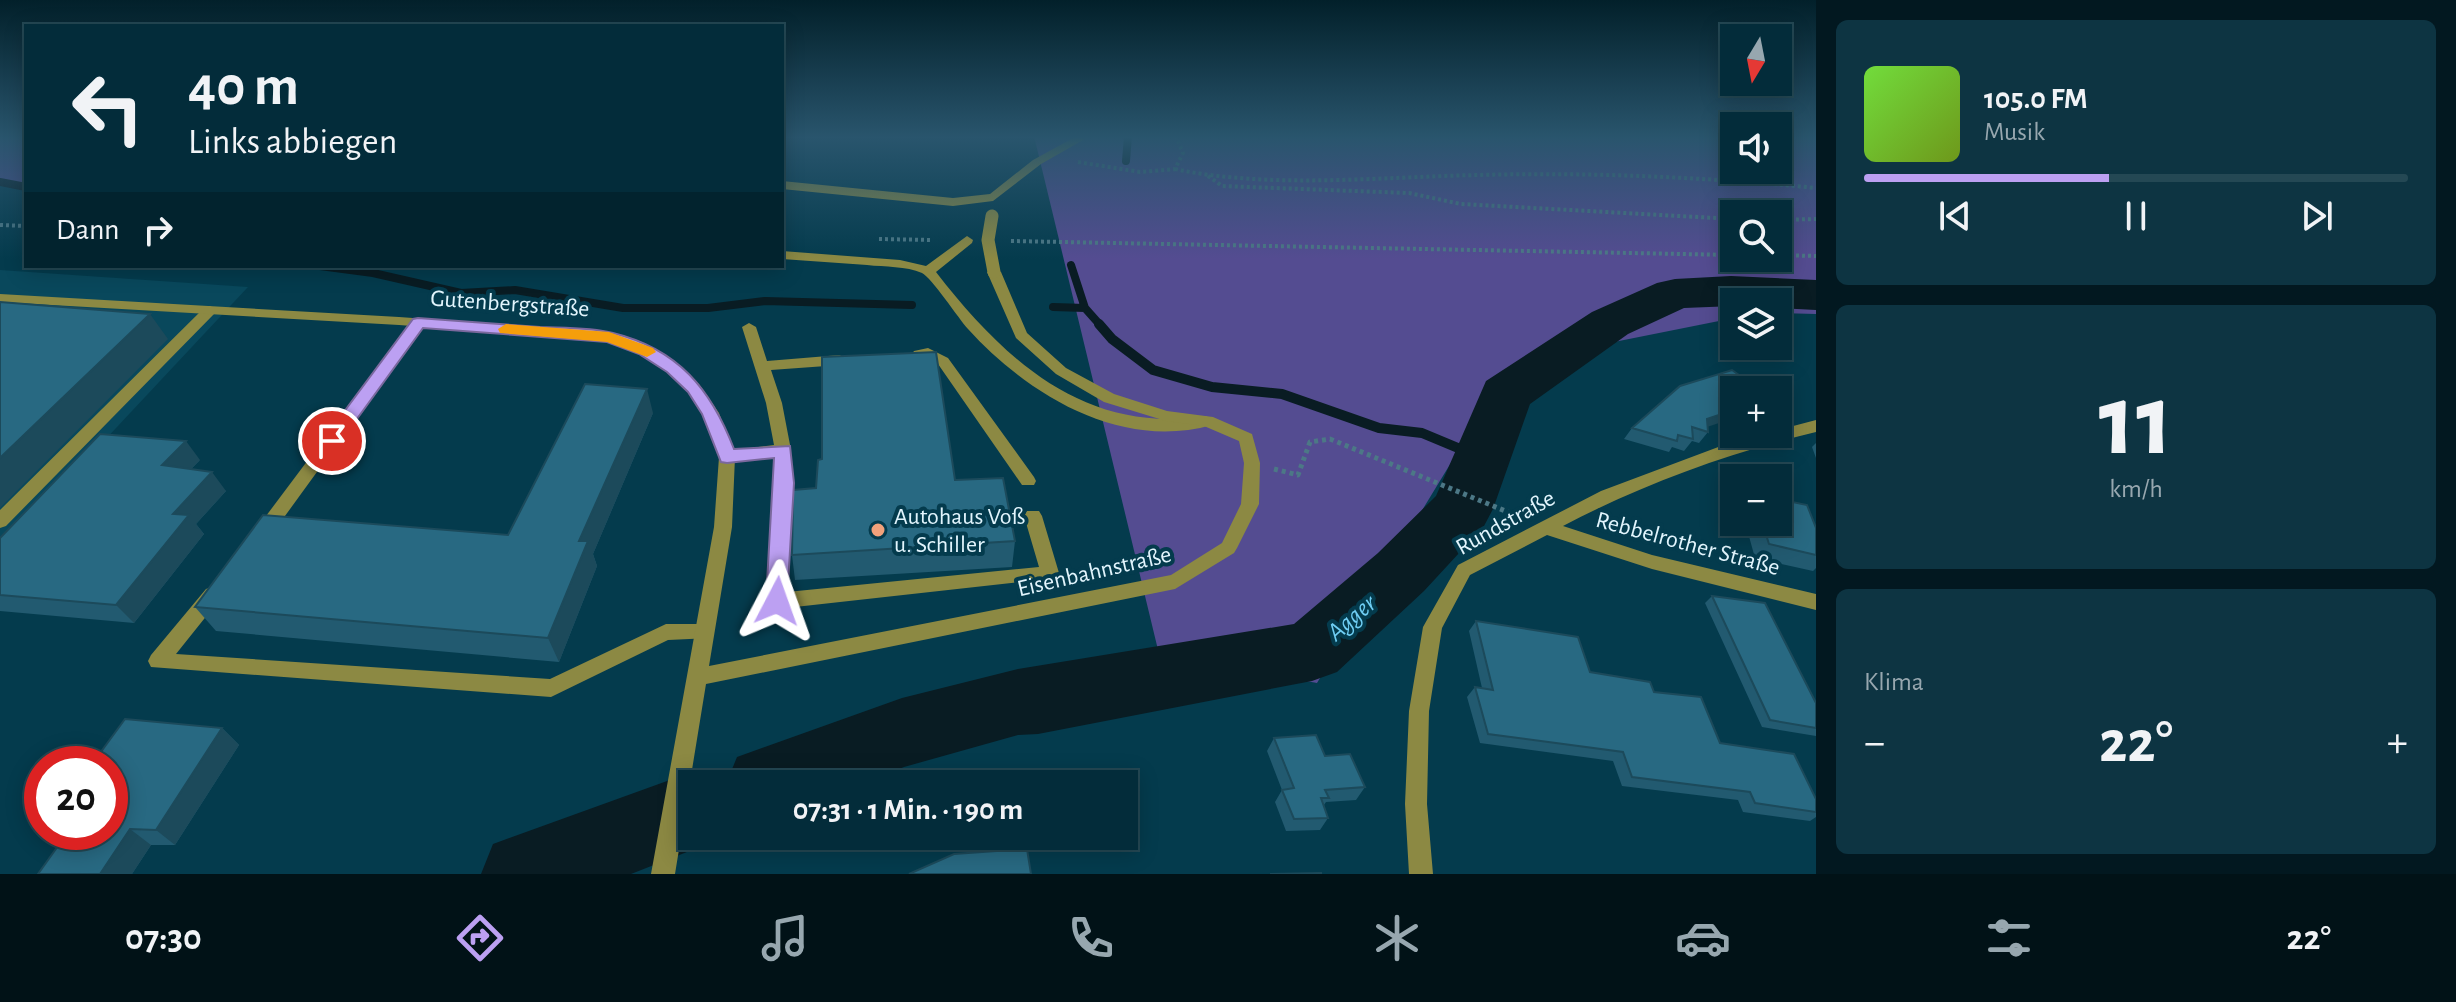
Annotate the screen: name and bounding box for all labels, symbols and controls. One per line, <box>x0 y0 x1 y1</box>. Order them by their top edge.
north arrow <box>1720 24 1792 96</box>
map controls <box>1720 24 1792 536</box>
icon: left <box>56 56 160 160</box>
text: 40 m <box>188 59 299 115</box>
text: 105.0 FM <box>1984 84 2088 114</box>
button: sound <box>1720 112 1792 184</box>
text: Musik <box>1984 119 2045 145</box>
text: Links abbiegen <box>188 124 397 160</box>
icon: previous <box>1933 194 1977 238</box>
icon: pause <box>2114 194 2158 238</box>
icon: next <box>2295 194 2339 238</box>
button: search <box>1720 200 1792 272</box>
icon: right <box>136 208 180 252</box>
text: Dann <box>56 215 120 245</box>
street label: Gutenbergstraße <box>430 286 590 322</box>
button: layers <box>1720 288 1792 360</box>
text: 11 <box>2099 370 2173 474</box>
button: + <box>1720 376 1792 448</box>
pin <box>298 407 366 475</box>
icon: arrive <box>310 419 354 463</box>
button: − <box>1720 464 1792 536</box>
text: km/h <box>2109 476 2163 502</box>
street label: Rundstraße <box>1452 486 1559 560</box>
place label: Autohaus Voß u. Schiller <box>894 505 1025 557</box>
street label: Rebbelrother Straße <box>1593 508 1782 580</box>
marker: Autohaus Voß u. Schiller <box>869 521 887 539</box>
street label: Eisenbahnstraße <box>1015 543 1174 601</box>
position arrow <box>735 559 819 643</box>
water label: Agger <box>1321 589 1382 646</box>
text: Klima <box>1864 669 1924 695</box>
text: 22° <box>2099 713 2173 773</box>
text: − <box>1864 721 1885 765</box>
text: + <box>2387 721 2408 765</box>
speed limit sign: 20 <box>24 746 128 850</box>
text: 07:31 · 1 Min. · 190 m <box>793 795 1023 825</box>
icon: directions <box>452 910 508 966</box>
icon: music <box>757 910 813 966</box>
icon: phone <box>1063 910 1119 966</box>
icon: climate <box>1369 910 1425 966</box>
icon: car <box>1675 910 1731 966</box>
icon: filters <box>1981 910 2037 966</box>
text: 07:30 <box>125 920 202 956</box>
text: 22° <box>2287 920 2331 956</box>

